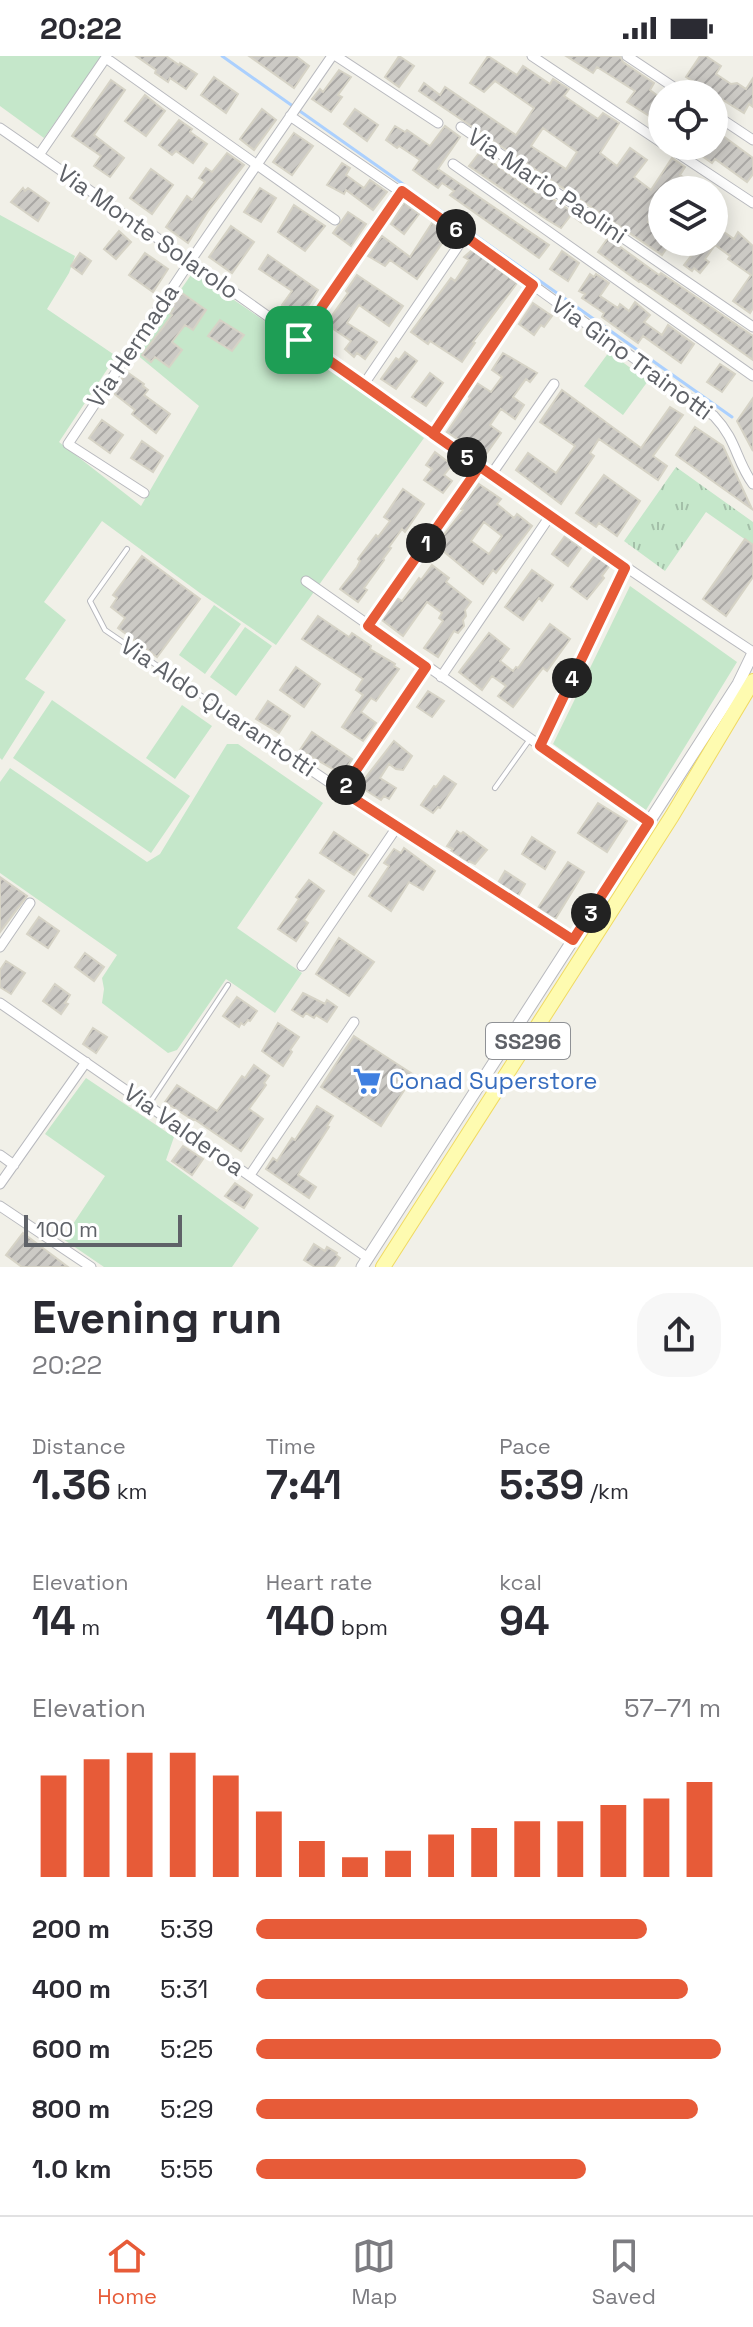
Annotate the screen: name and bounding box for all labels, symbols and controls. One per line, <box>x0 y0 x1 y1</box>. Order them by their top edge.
text: 20:22 <box>40 9 122 48</box>
map controls <box>648 80 728 256</box>
button: locate <box>648 80 728 160</box>
street label: Via Mario Paolini <box>462 121 633 250</box>
street label: Via Monte Solarolo <box>51 157 245 306</box>
button: layers <box>648 176 728 256</box>
pin: 6 <box>436 209 476 249</box>
text: 6 <box>449 215 463 243</box>
street label: Via Hermada <box>80 278 186 414</box>
street label: Via Gino Trainotti <box>545 289 719 427</box>
pin <box>265 306 333 374</box>
icon: arrive <box>277 318 321 362</box>
pin: 5 <box>447 437 487 477</box>
text: 5 <box>460 443 474 471</box>
pin: 1 <box>406 523 446 563</box>
text: 1 <box>421 529 431 557</box>
street label: Via Aldo Quarantotti <box>115 630 322 784</box>
pin: 4 <box>552 658 592 698</box>
text: 4 <box>565 664 579 692</box>
pin: 2 <box>326 765 366 805</box>
text: 2 <box>339 771 353 799</box>
pin: 3 <box>571 893 611 933</box>
text: 3 <box>584 899 598 927</box>
road number: SS296 <box>486 1023 570 1059</box>
place label: Conad Superstore <box>389 1065 598 1096</box>
supermarket icon: Conad Superstore <box>352 1066 382 1096</box>
street label: Via Valderoa <box>118 1076 251 1183</box>
scale bar <box>24 1211 182 1247</box>
text: 100 m <box>36 1215 98 1243</box>
text: Evening run <box>32 1290 282 1346</box>
button: share <box>637 1293 721 1377</box>
text: 20:22 <box>32 1348 102 1382</box>
text: Distance <box>32 1432 126 1460</box>
text: Time <box>266 1432 316 1460</box>
text: Pace <box>499 1432 551 1460</box>
text: 1.36 <box>32 1460 111 1511</box>
text: 7:41 <box>266 1460 342 1511</box>
text: 5:39 <box>499 1460 584 1511</box>
text: km <box>111 1477 147 1505</box>
text: /km <box>584 1477 629 1505</box>
text: Elevation <box>32 1568 128 1596</box>
text: Heart rate <box>266 1568 372 1596</box>
text: kcal <box>499 1568 542 1596</box>
text: 14 <box>32 1596 76 1647</box>
text: 140 <box>266 1596 335 1647</box>
text: 94 <box>499 1596 550 1647</box>
text: m <box>76 1613 100 1641</box>
text: bpm <box>335 1613 388 1641</box>
text: Elevation <box>32 1691 146 1725</box>
text: 57–71 m <box>624 1691 721 1725</box>
text: 200 m <box>32 1912 110 1946</box>
text: 5:39 <box>160 1912 214 1946</box>
text: 400 m <box>32 1972 111 2006</box>
text: 5:31 <box>160 1972 208 2006</box>
text: 600 m <box>32 2032 111 2066</box>
text: 5:25 <box>160 2032 213 2066</box>
text: 800 m <box>32 2092 110 2126</box>
text: 5:29 <box>160 2092 214 2126</box>
text: 1.0 km <box>32 2152 112 2186</box>
text: 5:55 <box>160 2152 213 2186</box>
tab: Home <box>97 2234 157 2310</box>
tab: Map <box>351 2234 397 2310</box>
tab: Saved <box>592 2234 656 2310</box>

